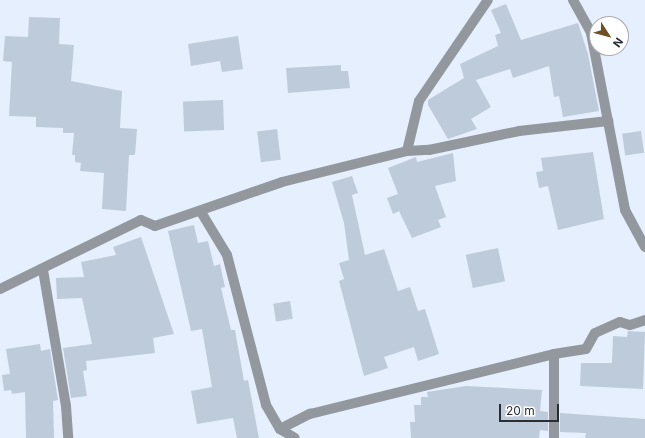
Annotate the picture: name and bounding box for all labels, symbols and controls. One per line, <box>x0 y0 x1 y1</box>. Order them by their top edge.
north arrow <box>589 16 629 56</box>
text: N <box>610 35 626 50</box>
scale bar <box>501 396 561 422</box>
text: 20 m <box>506 403 535 418</box>

